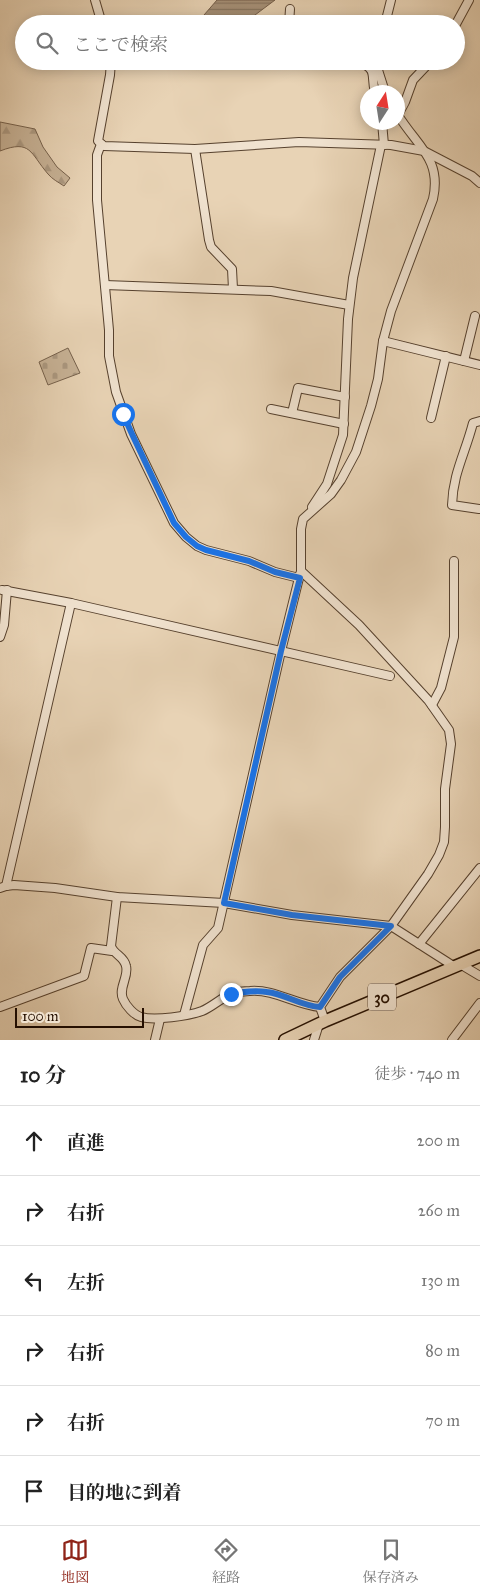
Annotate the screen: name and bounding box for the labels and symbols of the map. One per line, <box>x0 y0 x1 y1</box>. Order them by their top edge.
north arrow <box>360 85 405 130</box>
route start <box>112 403 135 426</box>
route end <box>220 983 243 1006</box>
road number: 30 <box>368 984 396 1010</box>
scale bar <box>15 1005 144 1028</box>

